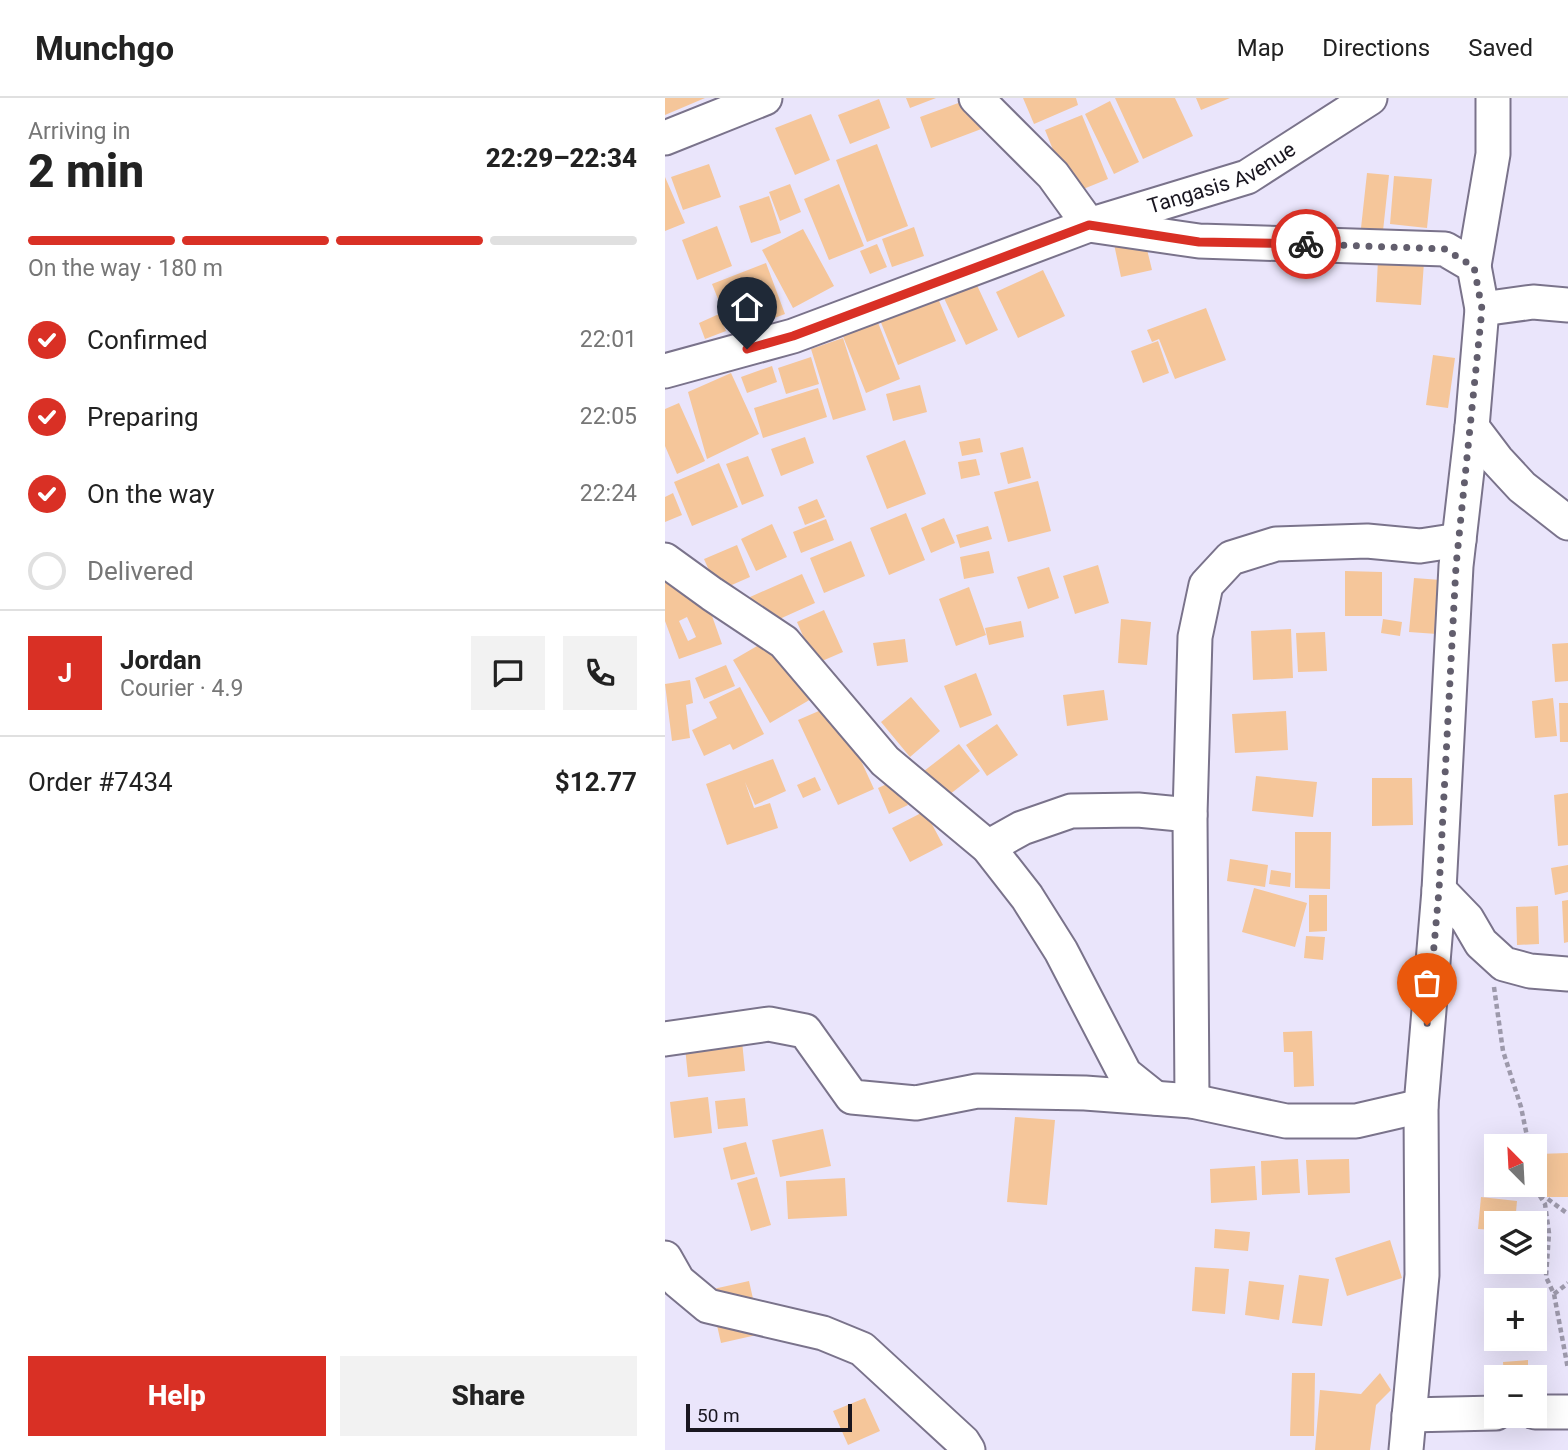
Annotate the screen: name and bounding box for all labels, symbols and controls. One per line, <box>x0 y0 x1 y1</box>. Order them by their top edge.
text: Munchgo <box>35 29 174 68</box>
text: Map <box>1237 34 1284 62</box>
text: Directions <box>1322 34 1430 62</box>
text: Saved <box>1468 34 1533 62</box>
text: Arriving in <box>28 118 131 145</box>
street label: Tangasis Avenue <box>1145 137 1300 218</box>
text: 22:29–22:34 <box>486 143 637 173</box>
text: 2 min <box>28 144 144 198</box>
courier <box>1271 209 1341 279</box>
icon: bike <box>1287 225 1325 263</box>
text: On the way · 180 m <box>28 255 223 282</box>
pin <box>717 277 777 349</box>
icon: home <box>728 288 766 326</box>
icon: check <box>28 321 66 359</box>
text: Confirmed <box>87 325 208 355</box>
text: 22:01 <box>580 326 637 353</box>
icon: check <box>28 398 66 436</box>
text: Preparing <box>87 402 199 432</box>
text: 22:05 <box>580 403 637 430</box>
icon: check <box>28 475 66 513</box>
text: On the way <box>87 479 215 509</box>
text: 22:24 <box>580 480 637 507</box>
text: Delivered <box>87 556 194 586</box>
button: chat <box>471 636 545 710</box>
button: phone <box>563 636 637 710</box>
text: Jordan <box>120 645 202 675</box>
text: J <box>58 658 72 688</box>
text: Courier · 4.9 <box>120 675 243 702</box>
text: Order #7434 <box>28 767 173 797</box>
text: $12.77 <box>555 767 637 797</box>
pin <box>1397 953 1457 1025</box>
icon: bag <box>1408 964 1446 1002</box>
north arrow <box>1484 1134 1547 1197</box>
map controls <box>1484 1134 1547 1428</box>
button: layers <box>1484 1211 1547 1274</box>
button: + <box>1484 1288 1547 1351</box>
button: Help <box>28 1356 326 1436</box>
button: Share <box>340 1356 637 1436</box>
button: − <box>1484 1365 1547 1428</box>
scale bar <box>686 1401 852 1433</box>
text: 50 m <box>697 1404 740 1427</box>

